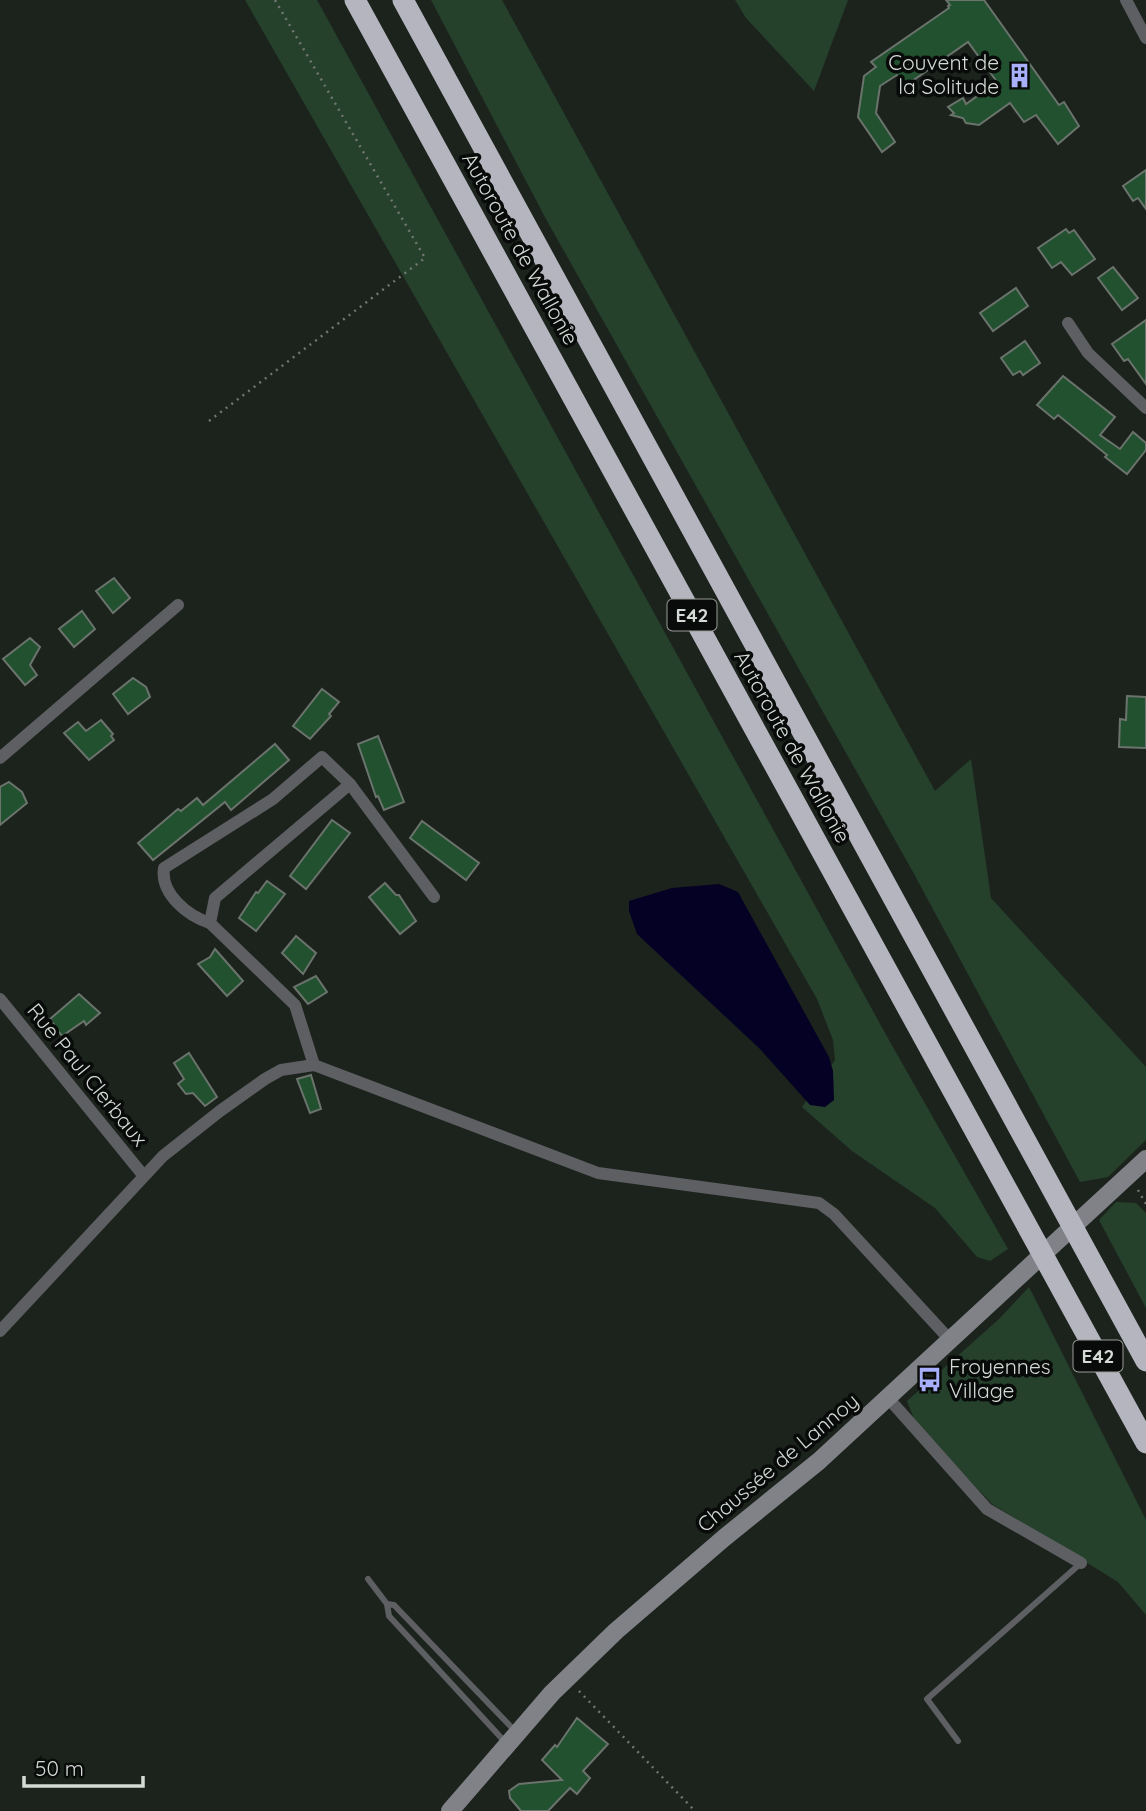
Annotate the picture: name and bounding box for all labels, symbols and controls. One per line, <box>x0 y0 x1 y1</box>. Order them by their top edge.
place label: Couvent de la Solitude <box>888 49 999 99</box>
building icon: Couvent de la Solitude <box>1005 61 1033 89</box>
street label: Autoroute de Wallonie <box>457 148 585 349</box>
road number: E42 <box>668 600 716 630</box>
street label: Autoroute de Wallonie <box>729 646 857 847</box>
street label: Rue Paul Clerbaux <box>22 998 153 1151</box>
road number: E42 <box>1074 1340 1122 1372</box>
place label: Froyennes Village <box>949 1353 1051 1403</box>
bus stop icon: Froyennes Village <box>915 1365 943 1393</box>
street label: Chaussée de Lannoy <box>691 1387 863 1537</box>
scale bar <box>24 1744 144 1788</box>
text: 50 m <box>35 1755 84 1781</box>

